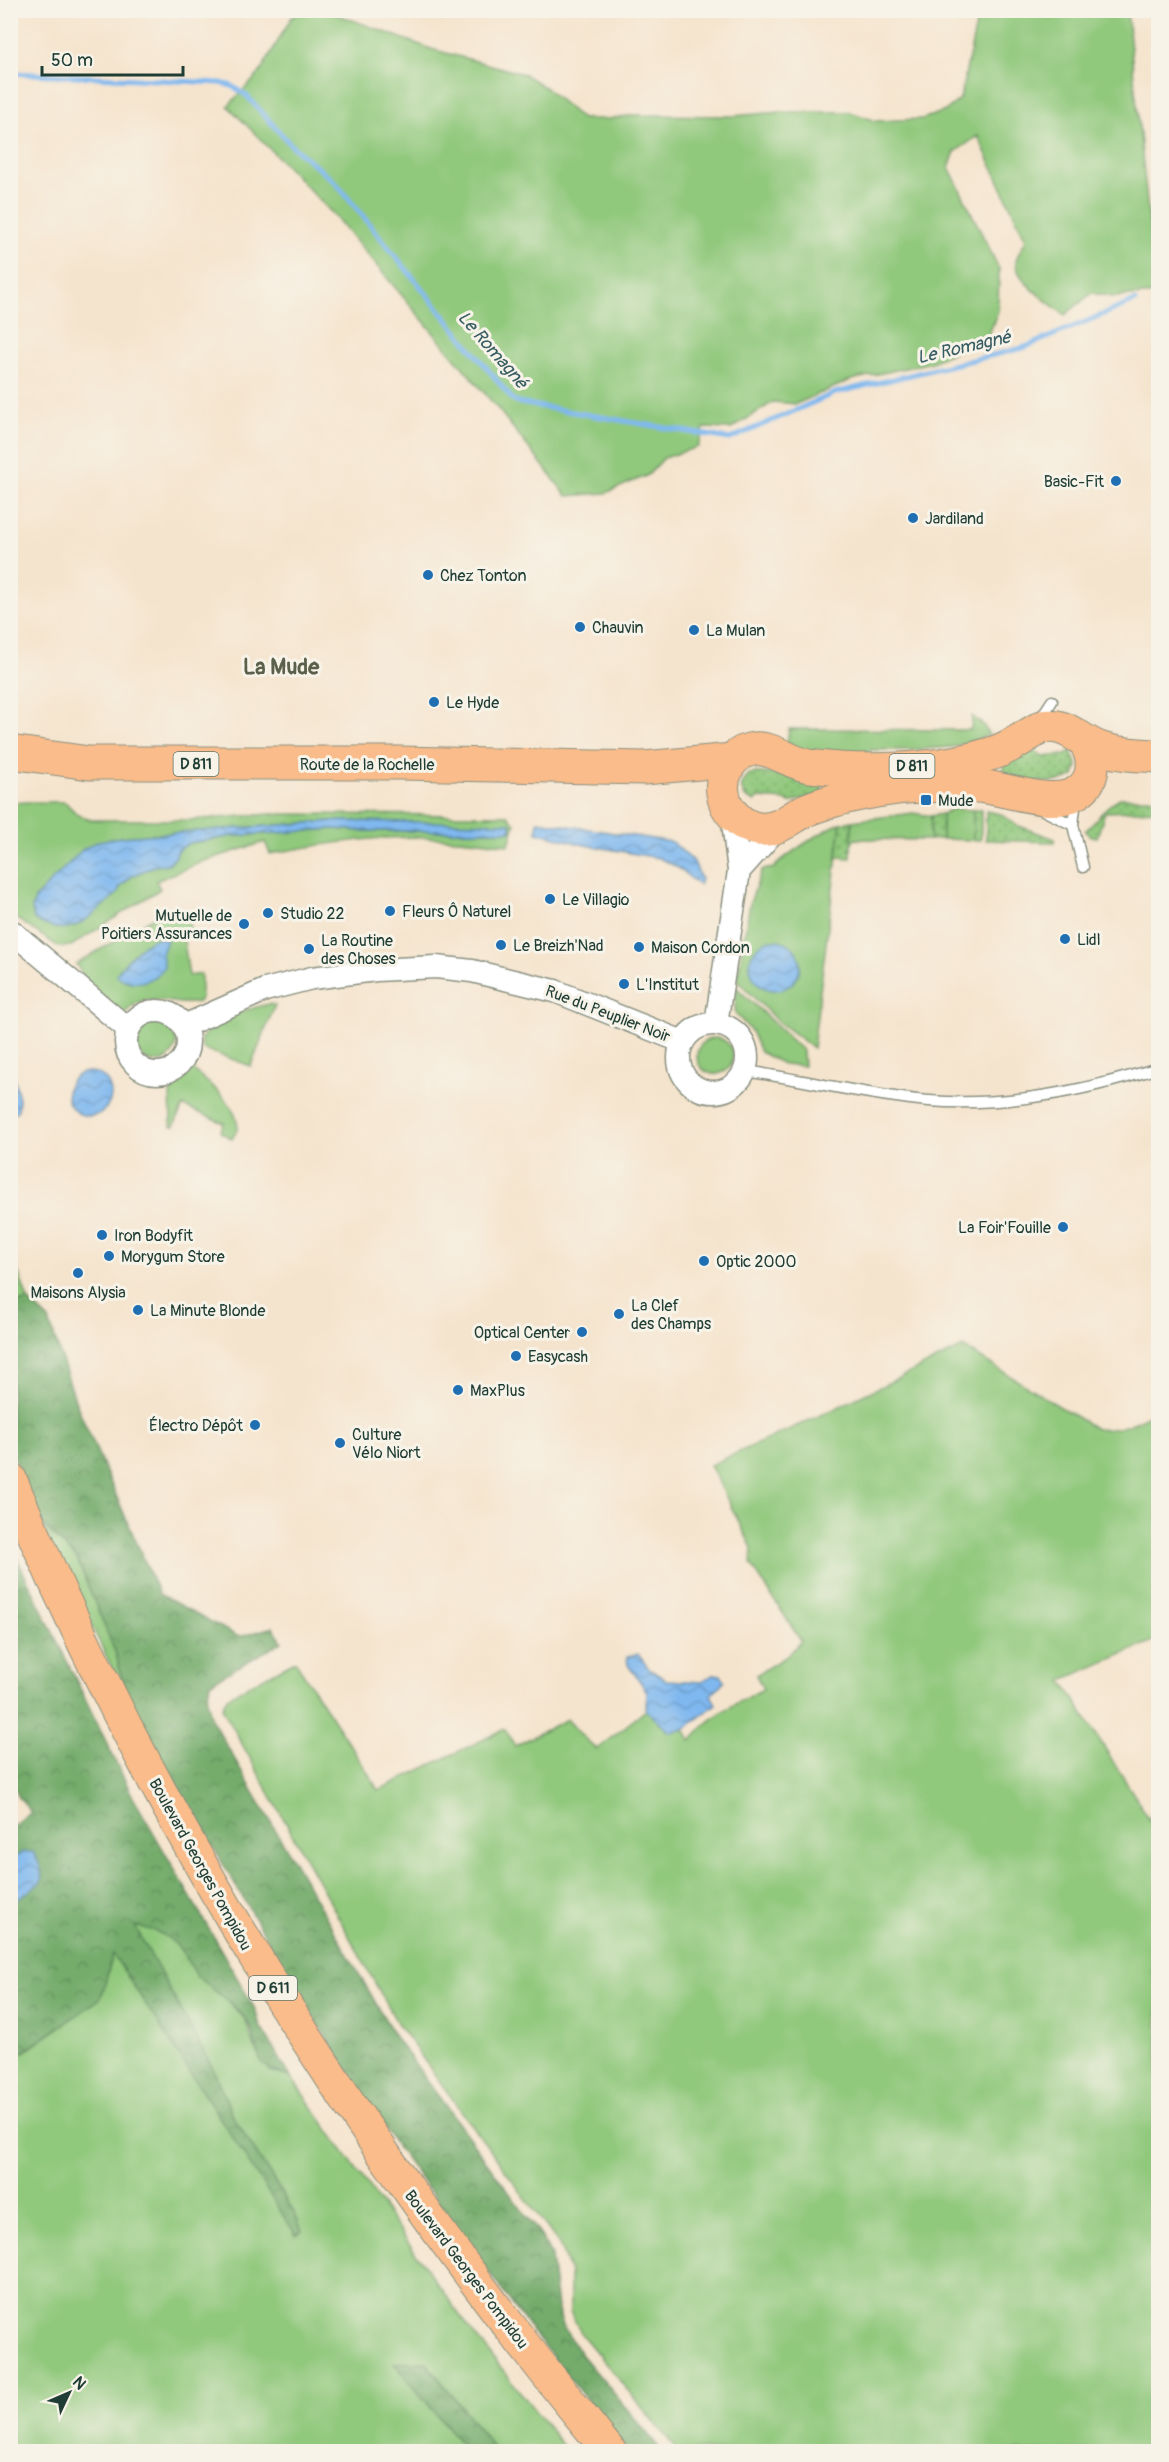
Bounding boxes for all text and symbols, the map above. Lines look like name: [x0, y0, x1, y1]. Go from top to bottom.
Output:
scale bar: [42, 39, 183, 77]
text: 50 m: [51, 49, 93, 72]
water label: Le Romagné: [453, 307, 534, 395]
water label: Le Romagné: [915, 325, 1015, 369]
place label: Basic-Fit: [1044, 472, 1105, 492]
marker: Basic-Fit: [1109, 474, 1123, 488]
place label: Jardiland: [925, 509, 984, 529]
marker: Jardiland: [906, 511, 920, 525]
place label: Chez Tonton: [440, 566, 527, 586]
marker: Chez Tonton: [421, 568, 435, 582]
place label: Chauvin: [592, 618, 644, 638]
marker: Chauvin: [573, 620, 587, 634]
place label: La Mulan: [706, 621, 765, 641]
marker: La Mulan: [687, 623, 701, 637]
district label: La Mude: [243, 653, 320, 681]
place label: Le Hyde: [446, 693, 499, 713]
marker: Le Hyde: [427, 695, 441, 709]
road number: D 811: [174, 752, 218, 776]
road number: D 811: [890, 754, 934, 778]
street label: Route de la Rochelle: [300, 755, 434, 775]
place label: Mude: [938, 791, 974, 811]
marker: Mude: [919, 793, 933, 807]
place label: Le Villagio: [562, 890, 630, 910]
marker: Le Villagio: [543, 892, 557, 906]
place label: Fleurs Ô Naturel: [402, 902, 511, 922]
place label: Studio 22: [280, 904, 345, 924]
marker: Fleurs Ô Naturel: [383, 904, 397, 918]
place label: Mutuelle de Poitiers Assurances: [101, 906, 232, 944]
marker: Studio 22: [261, 906, 275, 920]
marker: Mutuelle de Poitiers Assurances: [237, 917, 251, 931]
place label: Lidl: [1077, 930, 1101, 950]
place label: La Routine des Choses: [321, 931, 396, 969]
marker: Lidl: [1058, 932, 1072, 946]
place label: Le Breizh'Nad: [513, 936, 604, 956]
marker: Le Breizh'Nad: [494, 938, 508, 952]
place label: Maison Cordon: [651, 938, 750, 958]
marker: Maison Cordon: [632, 940, 646, 954]
marker: La Routine des Choses: [302, 942, 316, 956]
place label: L'Institut: [636, 975, 699, 995]
marker: L'Institut: [617, 977, 631, 991]
street label: Rue du Peuplier Noir: [542, 981, 673, 1047]
place label: La Foir'Fouille: [958, 1218, 1051, 1238]
marker: La Foir'Fouille: [1056, 1220, 1070, 1234]
place label: Iron Bodyfit: [114, 1226, 194, 1246]
marker: Iron Bodyfit: [95, 1228, 109, 1242]
place label: Morygum Store: [121, 1247, 225, 1267]
marker: Morygum Store: [102, 1249, 116, 1263]
place label: Optic 2000: [716, 1252, 796, 1272]
marker: Optic 2000: [697, 1254, 711, 1268]
marker: Maisons Alysia: [71, 1266, 85, 1280]
place label: Maisons Alysia: [30, 1283, 126, 1303]
place label: La Clef des Champs: [631, 1296, 711, 1334]
place label: La Minute Blonde: [150, 1301, 265, 1321]
marker: La Minute Blonde: [131, 1303, 145, 1317]
marker: La Clef des Champs: [612, 1307, 626, 1321]
place label: Optical Center: [474, 1323, 570, 1343]
marker: Optical Center: [575, 1325, 589, 1339]
place label: Easycash: [528, 1347, 588, 1367]
marker: Easycash: [509, 1349, 523, 1363]
place label: MaxPlus: [470, 1381, 525, 1401]
marker: MaxPlus: [451, 1383, 465, 1397]
place label: Électro Dépôt: [149, 1416, 244, 1436]
marker: Électro Dépôt: [248, 1418, 262, 1432]
place label: Culture Vélo Niort: [352, 1425, 421, 1463]
marker: Culture Vélo Niort: [333, 1436, 347, 1450]
street label: Boulevard Georges Pompidou: [144, 1775, 256, 1954]
road number: D 611: [249, 1976, 297, 2000]
street label: Boulevard Georges Pompidou: [400, 2186, 533, 2353]
north arrow: [39, 2363, 99, 2423]
text: N: [68, 2372, 90, 2394]

